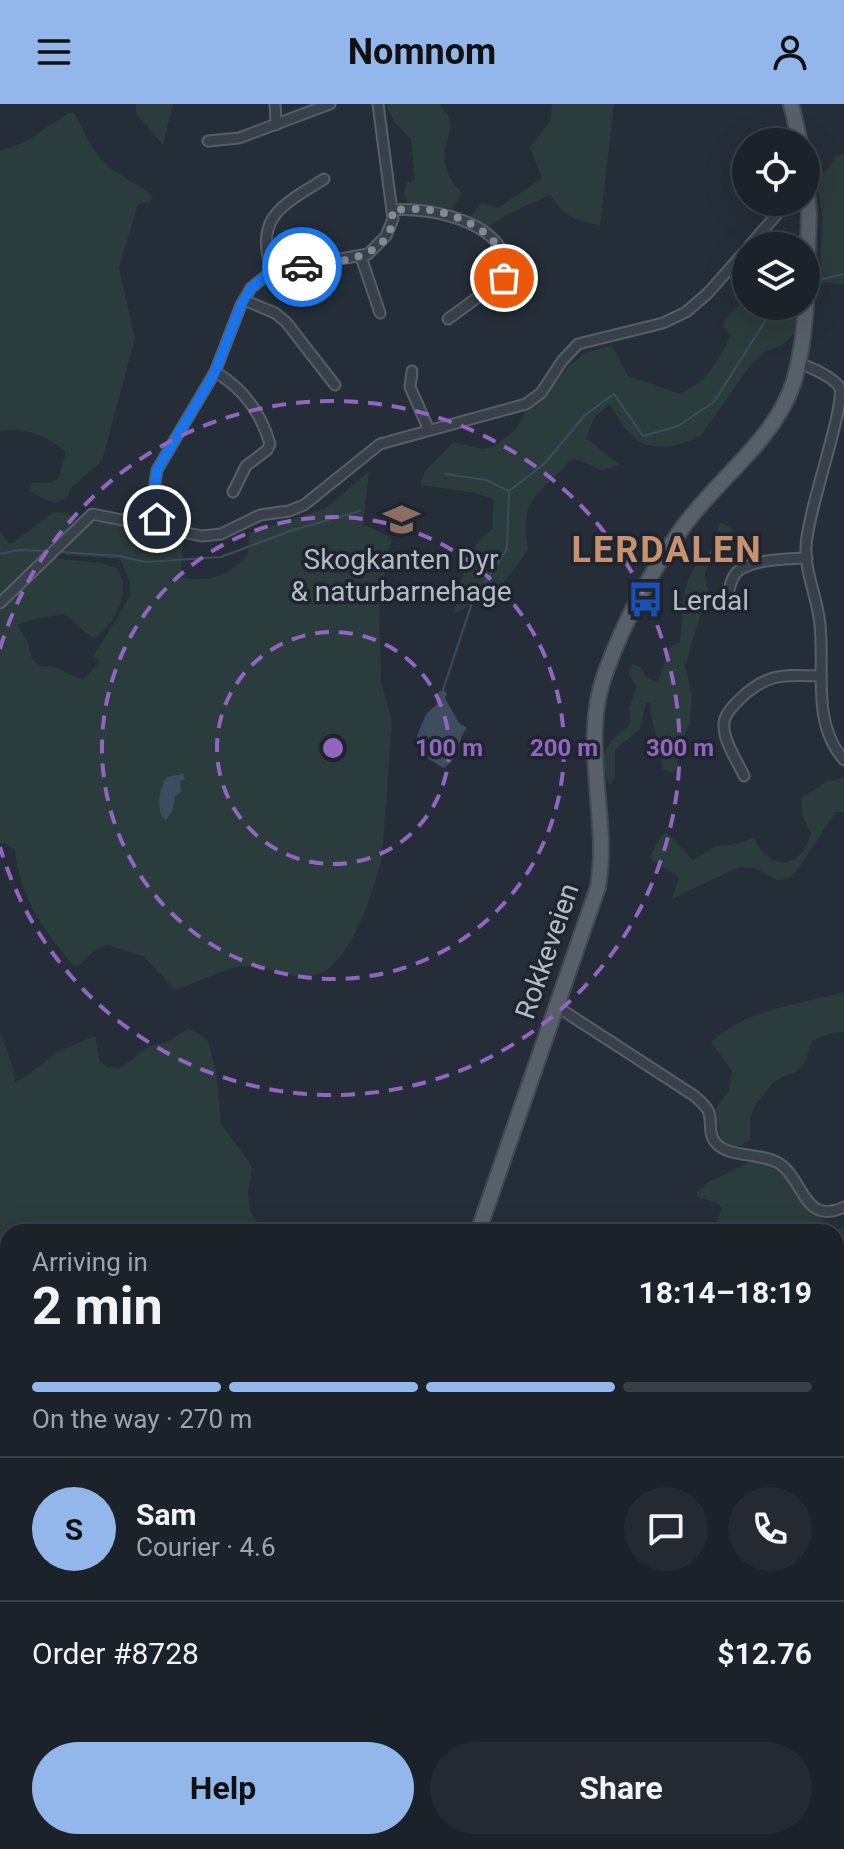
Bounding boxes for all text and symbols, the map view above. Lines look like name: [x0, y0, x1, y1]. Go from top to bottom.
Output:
icon: menu: [32, 30, 76, 74]
icon: person: [768, 30, 812, 74]
text: Nomnom: [348, 31, 496, 73]
map controls: [732, 128, 820, 320]
button: locate: [732, 128, 820, 216]
courier: [262, 227, 342, 307]
button: layers: [732, 232, 820, 320]
pin: [470, 244, 538, 312]
icon: car: [280, 245, 324, 289]
icon: bag: [482, 256, 526, 300]
pin: [123, 485, 191, 553]
icon: home: [135, 497, 179, 541]
school or university icon: Skogkanten Dyr & naturbarnehage: [382, 500, 420, 538]
district label: LERDALEN: [571, 529, 763, 571]
place label: Skogkanten Dyr & naturbarnehage: [290, 543, 512, 608]
bus stop icon: Lerdal: [627, 581, 665, 619]
place label: Lerdal: [672, 584, 749, 617]
centre of rings: [319, 734, 347, 762]
text: 100 m: [415, 734, 483, 762]
text: 200 m: [530, 734, 598, 762]
text: 300 m: [646, 734, 714, 762]
street label: Rokkeveien: [508, 879, 586, 1023]
text: Arriving in: [32, 1247, 148, 1277]
text: 18:14–18:19: [638, 1275, 812, 1310]
text: 2 min: [32, 1276, 163, 1337]
text: On the way · 270 m: [32, 1404, 252, 1434]
button: chat: [624, 1487, 708, 1571]
button: phone: [728, 1487, 812, 1571]
text: Sam: [136, 1497, 197, 1532]
text: S: [65, 1512, 83, 1547]
text: Courier · 4.6: [136, 1532, 276, 1562]
text: Order #8728: [32, 1636, 199, 1671]
text: $12.76: [717, 1636, 812, 1671]
button: Help: [32, 1742, 414, 1834]
button: Share: [430, 1742, 812, 1834]

